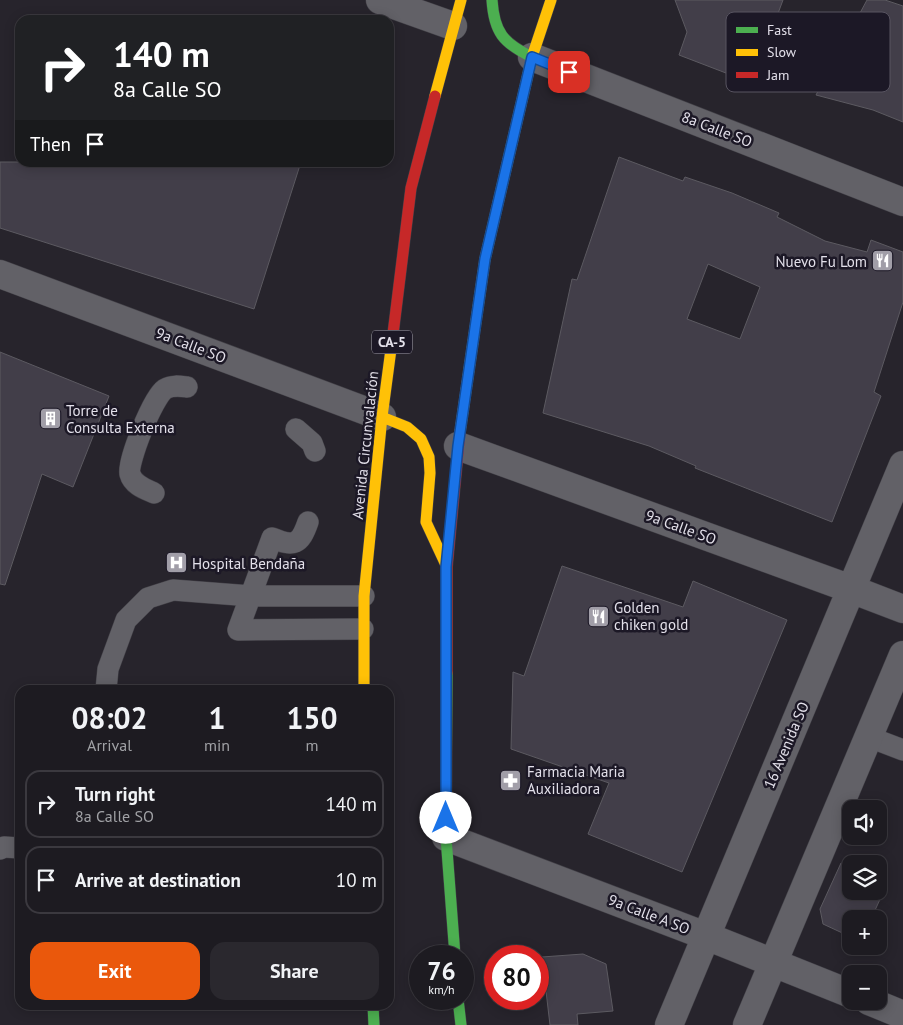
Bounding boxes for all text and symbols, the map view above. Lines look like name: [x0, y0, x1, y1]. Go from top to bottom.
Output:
legend: [726, 12, 890, 92]
text: Fast: [767, 21, 792, 39]
text: 140 m: [113, 31, 210, 77]
icon: right: [30, 35, 95, 100]
text: Slow: [767, 43, 797, 61]
pin: [548, 51, 590, 93]
icon: arrive: [555, 58, 583, 86]
text: Jam: [766, 66, 789, 84]
text: 8a Calle SO: [113, 75, 222, 103]
street label: 8a Calle SO: [679, 107, 755, 151]
icon: arrive: [81, 130, 109, 158]
text: Then: [30, 132, 71, 156]
restaurant icon: Nuevo Fu Lom: [871, 249, 895, 273]
place label: Nuevo Fu Lom: [775, 252, 867, 271]
street label: 9a Calle SO: [153, 323, 229, 367]
road number: CA-5: [372, 331, 412, 354]
street label: Avenida Circunvalación: [348, 370, 382, 520]
place label: Torre de Consulta Externa: [66, 401, 175, 437]
building icon: Torre de Consulta Externa: [38, 407, 62, 431]
street label: 9a Calle SO: [643, 505, 719, 549]
hospital icon: Hospital Bendaña: [164, 551, 188, 575]
place label: Hospital Bendaña: [192, 554, 305, 573]
place label: Golden chiken gold: [614, 598, 688, 634]
restaurant icon: Golden chiken gold: [586, 604, 610, 628]
text: 08:02: [71, 698, 148, 737]
text: 1: [209, 698, 226, 737]
text: 150: [286, 698, 338, 737]
street label: 16 Avenida SO: [759, 699, 813, 791]
text: Arrival: [87, 735, 132, 755]
text: min: [204, 735, 230, 755]
text: m: [306, 735, 319, 755]
place label: Farmacia Maria Auxiliadora: [527, 762, 625, 798]
pharmacy icon: Farmacia Maria Auxiliadora: [499, 768, 523, 792]
text: Turn right: [75, 782, 155, 806]
icon: right: [32, 790, 60, 818]
position arrow: [419, 791, 471, 843]
text: 140 m: [325, 792, 377, 816]
map controls: [842, 800, 887, 1010]
button: sound: [842, 800, 887, 845]
text: 8a Calle SO: [75, 806, 154, 826]
button: layers: [842, 855, 887, 900]
icon: arrive: [32, 866, 60, 894]
text: Arrive at destination: [75, 868, 241, 892]
text: 10 m: [336, 868, 377, 892]
street label: 9a Calle A SO: [606, 890, 692, 938]
button: +: [842, 910, 887, 955]
button: Exit: [30, 942, 200, 1000]
button: Share: [210, 942, 379, 1000]
speed limit sign: 80: [484, 945, 549, 1010]
text: 76: [427, 955, 456, 987]
button: −: [842, 965, 887, 1010]
text: km/h: [428, 982, 455, 997]

